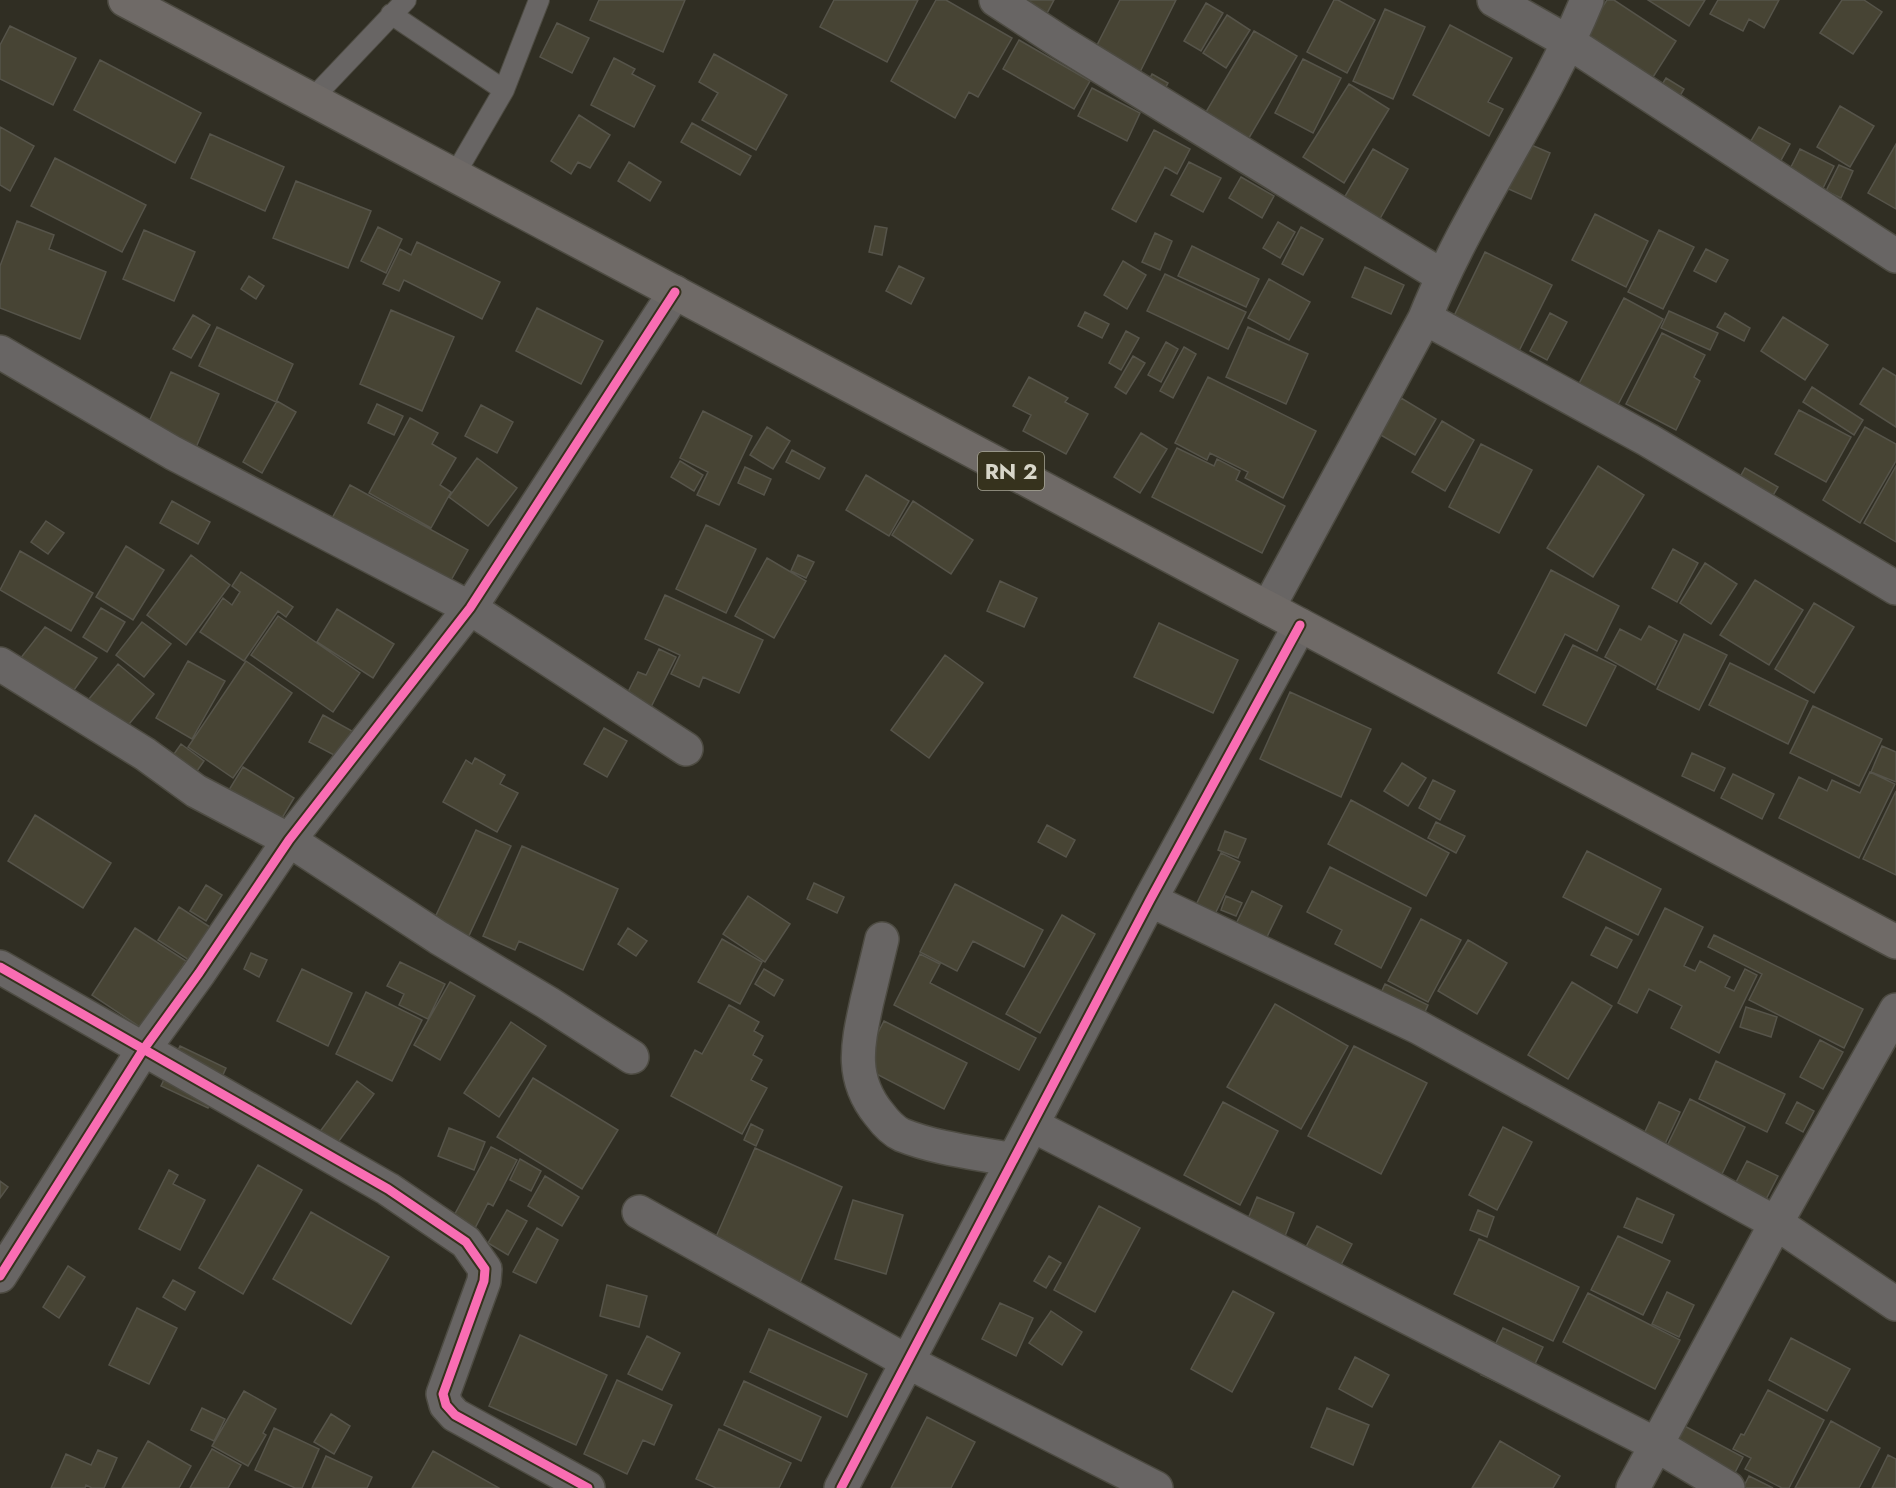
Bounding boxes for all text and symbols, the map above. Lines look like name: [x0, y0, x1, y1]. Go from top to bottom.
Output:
road number: RN 2: [978, 452, 1044, 490]

